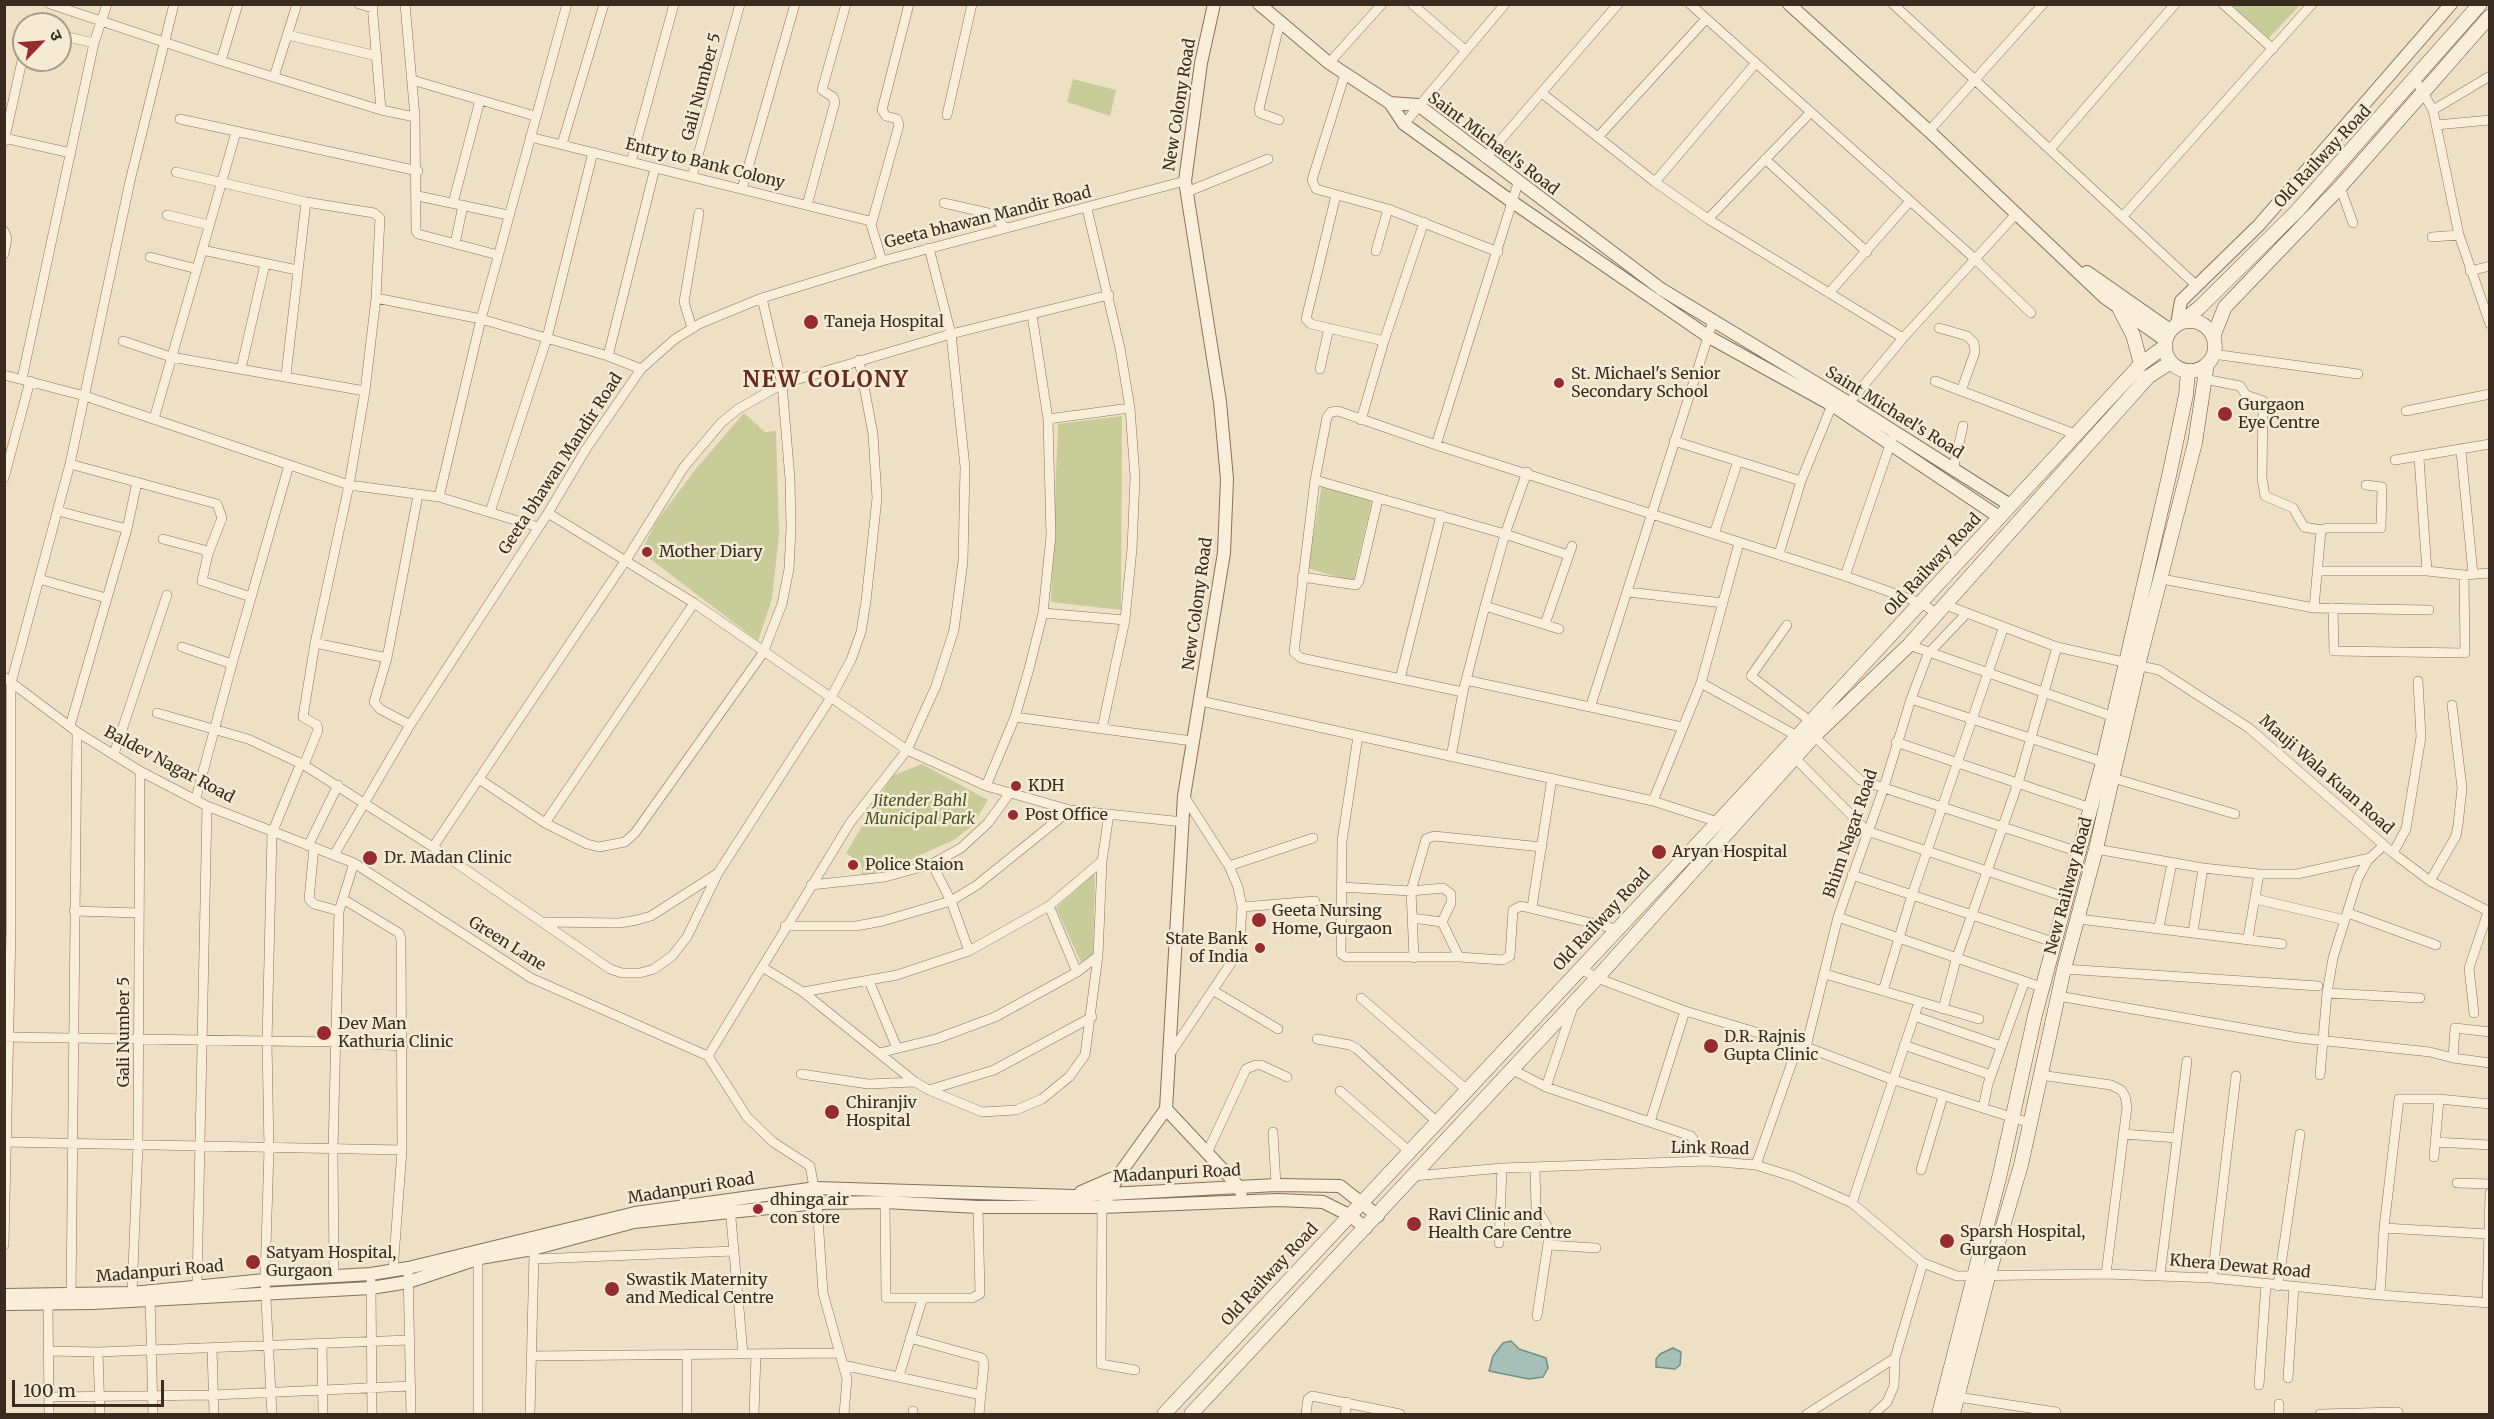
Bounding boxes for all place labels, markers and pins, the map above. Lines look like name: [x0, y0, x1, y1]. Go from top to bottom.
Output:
place label: Taneja Hospital: [824, 312, 944, 332]
marker: Taneja Hospital: [802, 313, 820, 331]
place label: St. Michael's Senior Secondary School: [1571, 364, 1721, 402]
marker: St. Michael's Senior Secondary School: [1552, 376, 1566, 390]
place label: Gurgaon Eye Centre: [2238, 395, 2320, 433]
marker: Gurgaon Eye Centre: [2216, 405, 2234, 423]
place label: Mother Diary: [659, 542, 763, 562]
marker: Mother Diary: [640, 545, 654, 559]
place label: KDH: [1028, 776, 1064, 796]
marker: KDH: [1009, 779, 1023, 793]
place label: Post Office: [1025, 805, 1108, 825]
marker: Post Office: [1006, 808, 1020, 822]
place label: Aryan Hospital: [1672, 842, 1787, 862]
marker: Aryan Hospital: [1650, 843, 1668, 861]
place label: Dr. Madan Clinic: [384, 848, 512, 868]
marker: Dr. Madan Clinic: [361, 849, 379, 867]
place label: Police Staion: [865, 855, 964, 875]
marker: Police Staion: [846, 858, 860, 872]
place label: Geeta Nursing Home, Gurgaon: [1272, 901, 1392, 939]
marker: Geeta Nursing Home, Gurgaon: [1250, 911, 1268, 929]
place label: State Bank of India: [1165, 929, 1248, 967]
marker: State Bank of India: [1253, 941, 1267, 955]
place label: Dev Man Kathuria Clinic: [338, 1014, 453, 1052]
marker: Dev Man Kathuria Clinic: [315, 1024, 333, 1042]
place label: D.R. Rajnis Gupta Clinic: [1724, 1027, 1818, 1065]
marker: D.R. Rajnis Gupta Clinic: [1702, 1037, 1720, 1055]
place label: Chiranjiv Hospital: [846, 1093, 917, 1131]
marker: Chiranjiv Hospital: [823, 1103, 841, 1121]
place label: dhinga air con store: [770, 1190, 849, 1228]
marker: dhinga air con store: [751, 1202, 765, 1216]
place label: Ravi Clinic and Health Care Centre: [1428, 1205, 1571, 1243]
marker: Ravi Clinic and Health Care Centre: [1405, 1215, 1423, 1233]
place label: Sparsh Hospital, Gurgaon: [1960, 1222, 2085, 1260]
marker: Sparsh Hospital, Gurgaon: [1938, 1232, 1956, 1250]
place label: Satyam Hospital, Gurgaon: [266, 1243, 396, 1281]
marker: Satyam Hospital, Gurgaon: [244, 1253, 262, 1271]
place label: Swastik Maternity and Medical Centre: [626, 1270, 774, 1308]
marker: Swastik Maternity and Medical Centre: [603, 1280, 621, 1298]

